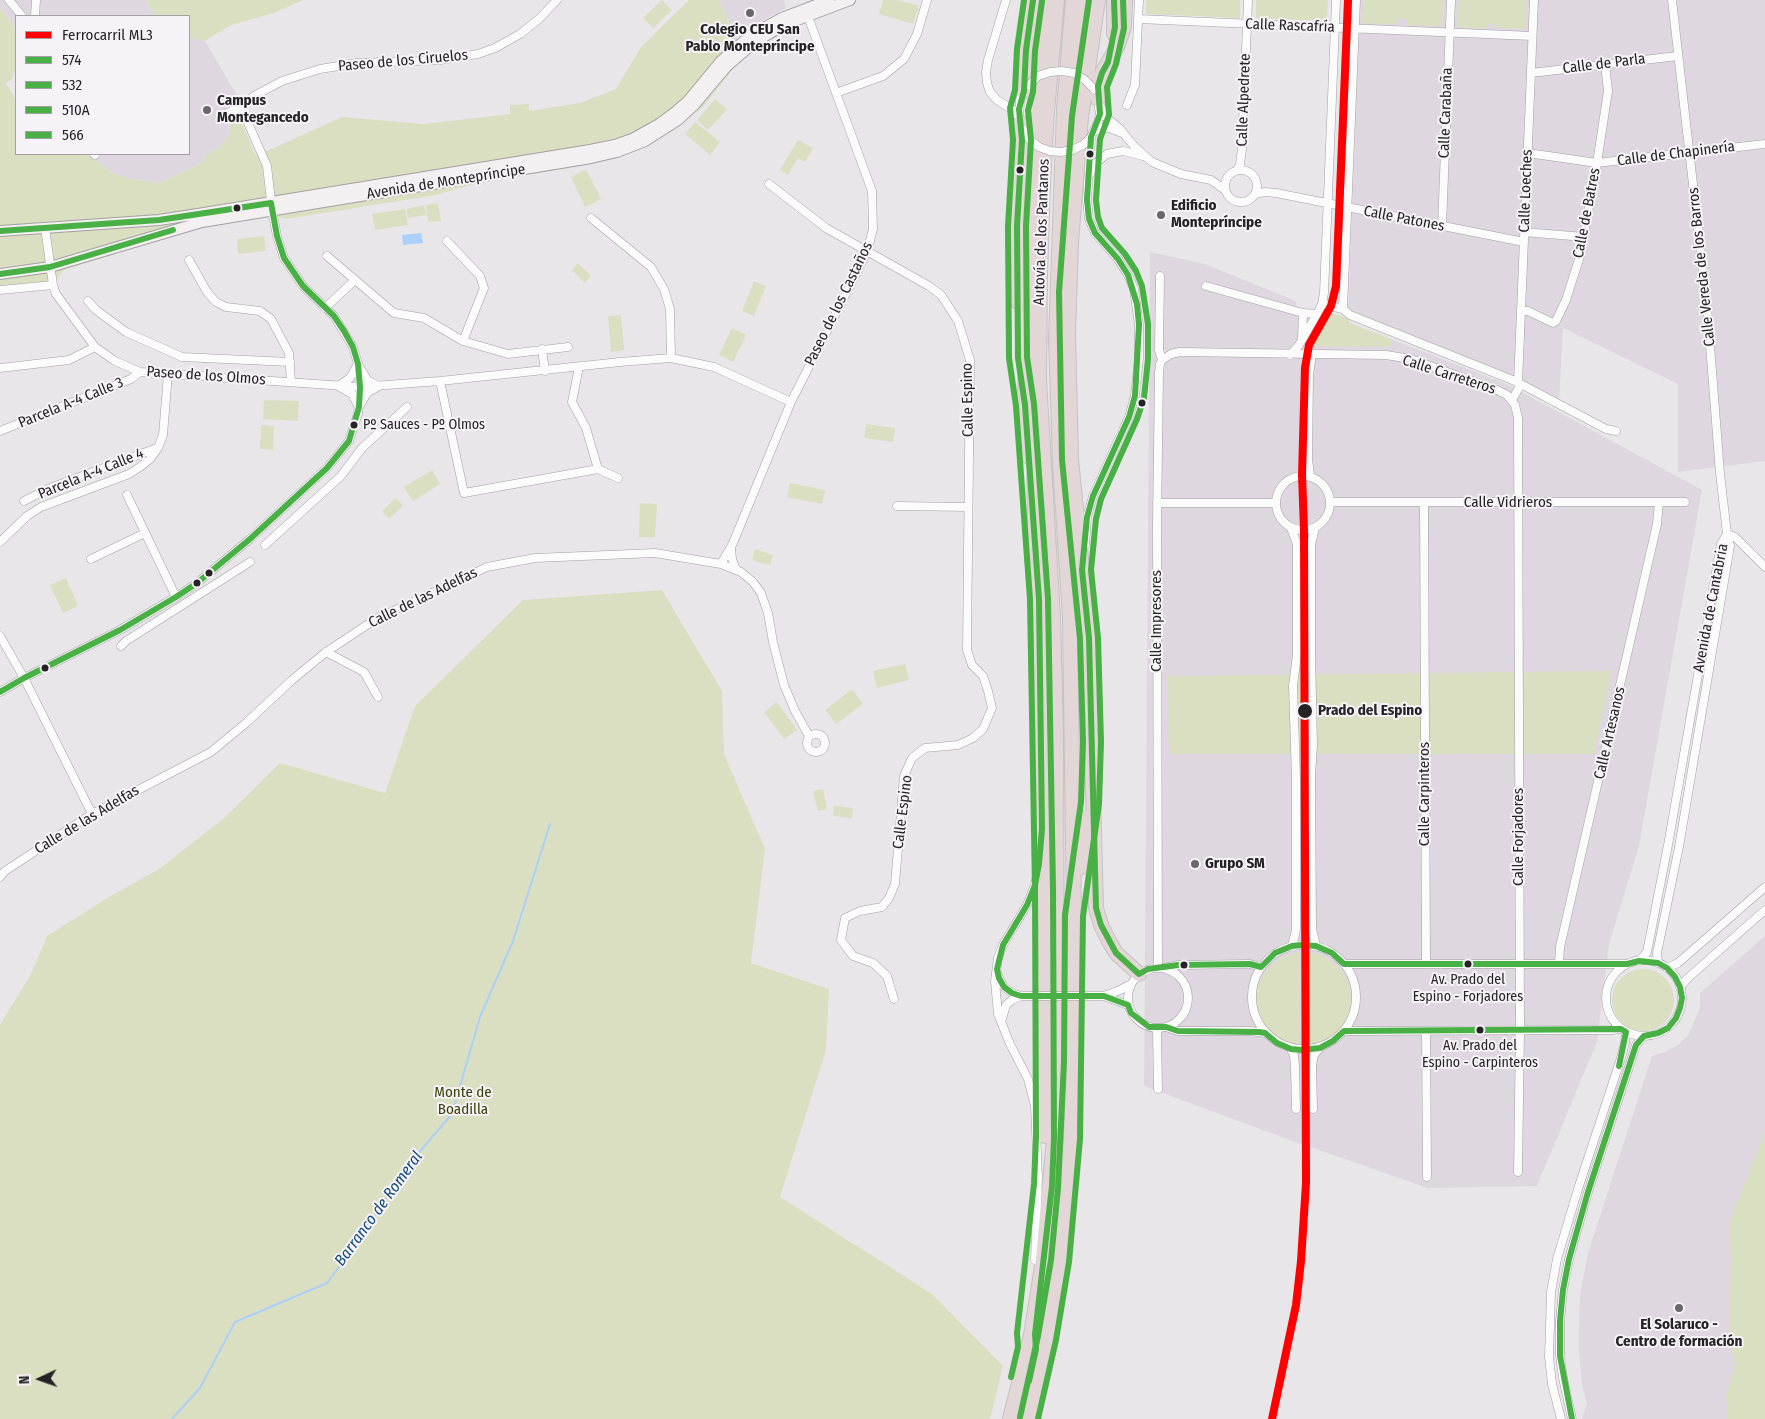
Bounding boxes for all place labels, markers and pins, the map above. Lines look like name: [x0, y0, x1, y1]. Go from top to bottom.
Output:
marker: Colegio CEU San Pablo Montepríncipe: [744, 7, 756, 19]
place label: Colegio CEU San Pablo Montepríncipe: [685, 21, 815, 56]
place label: Campus Montegancedo: [217, 92, 309, 127]
marker: Campus Montegancedo: [201, 104, 213, 116]
unlabelled marker: [1085, 149, 1095, 159]
unlabelled marker: [1015, 165, 1025, 175]
place label: Edificio Montepríncipe: [1171, 197, 1262, 232]
unlabelled marker: [232, 203, 242, 213]
marker: Edificio Montepríncipe: [1155, 209, 1167, 221]
unlabelled marker: [1137, 398, 1147, 408]
place label: Pº Sauces - Pº Olmos: [363, 417, 485, 433]
marker: Pº Sauces - Pº Olmos: [349, 420, 359, 430]
unlabelled marker: [204, 568, 214, 578]
unlabelled marker: [192, 578, 202, 588]
unlabelled marker: [40, 663, 50, 673]
marker: Prado del Espino: [1296, 702, 1314, 720]
place label: Prado del Espino: [1318, 702, 1422, 720]
place label: Grupo SM: [1205, 855, 1265, 873]
marker: Grupo SM: [1189, 858, 1201, 870]
marker: Av. Prado del Espino - Forjadores: [1463, 959, 1473, 969]
unlabelled marker: [1179, 960, 1189, 970]
place label: Av. Prado del Espino - Forjadores: [1413, 972, 1523, 1004]
marker: Av. Prado del Espino - Carpinteros: [1475, 1025, 1485, 1035]
place label: Av. Prado del Espino - Carpinteros: [1422, 1038, 1538, 1070]
marker: El Solaruco - Centro de formación: [1673, 1302, 1685, 1314]
place label: El Solaruco - Centro de formación: [1616, 1316, 1742, 1351]

